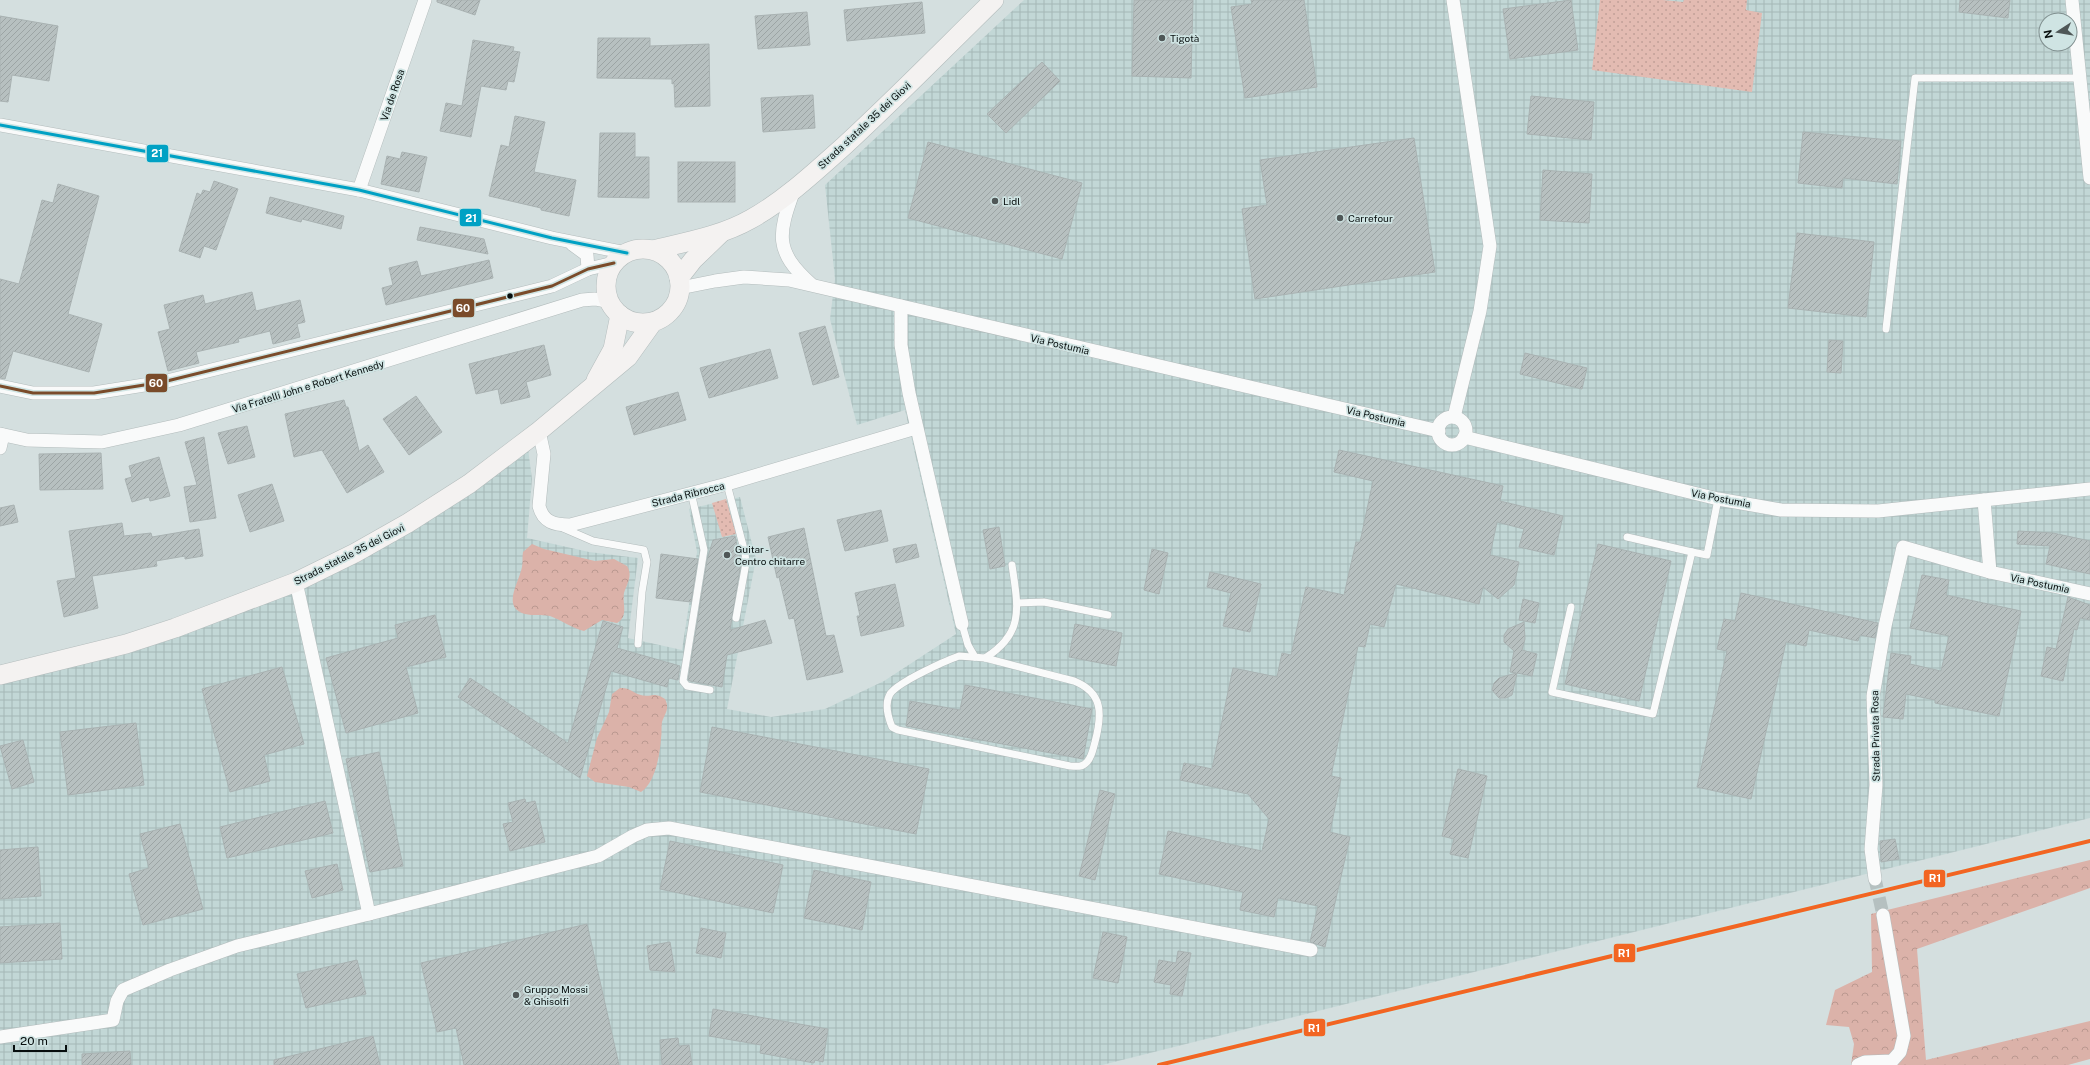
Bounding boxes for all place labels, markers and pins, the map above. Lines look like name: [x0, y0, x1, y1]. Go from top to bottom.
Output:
place label: Tigotà: [1170, 32, 1199, 44]
marker: Tigotà: [1157, 33, 1167, 43]
place label: Lidl: [1003, 195, 1020, 207]
marker: Lidl: [990, 196, 1000, 206]
place label: Carrefour: [1348, 212, 1393, 224]
marker: Carrefour: [1335, 213, 1345, 223]
unlabelled marker: [505, 291, 515, 301]
place label: Guitar - Centro chitarre: [735, 543, 805, 567]
marker: Guitar - Centro chitarre: [722, 550, 732, 560]
place label: Gruppo Mossi & Ghisolfi: [524, 983, 588, 1007]
marker: Gruppo Mossi & Ghisolfi: [511, 990, 521, 1000]

